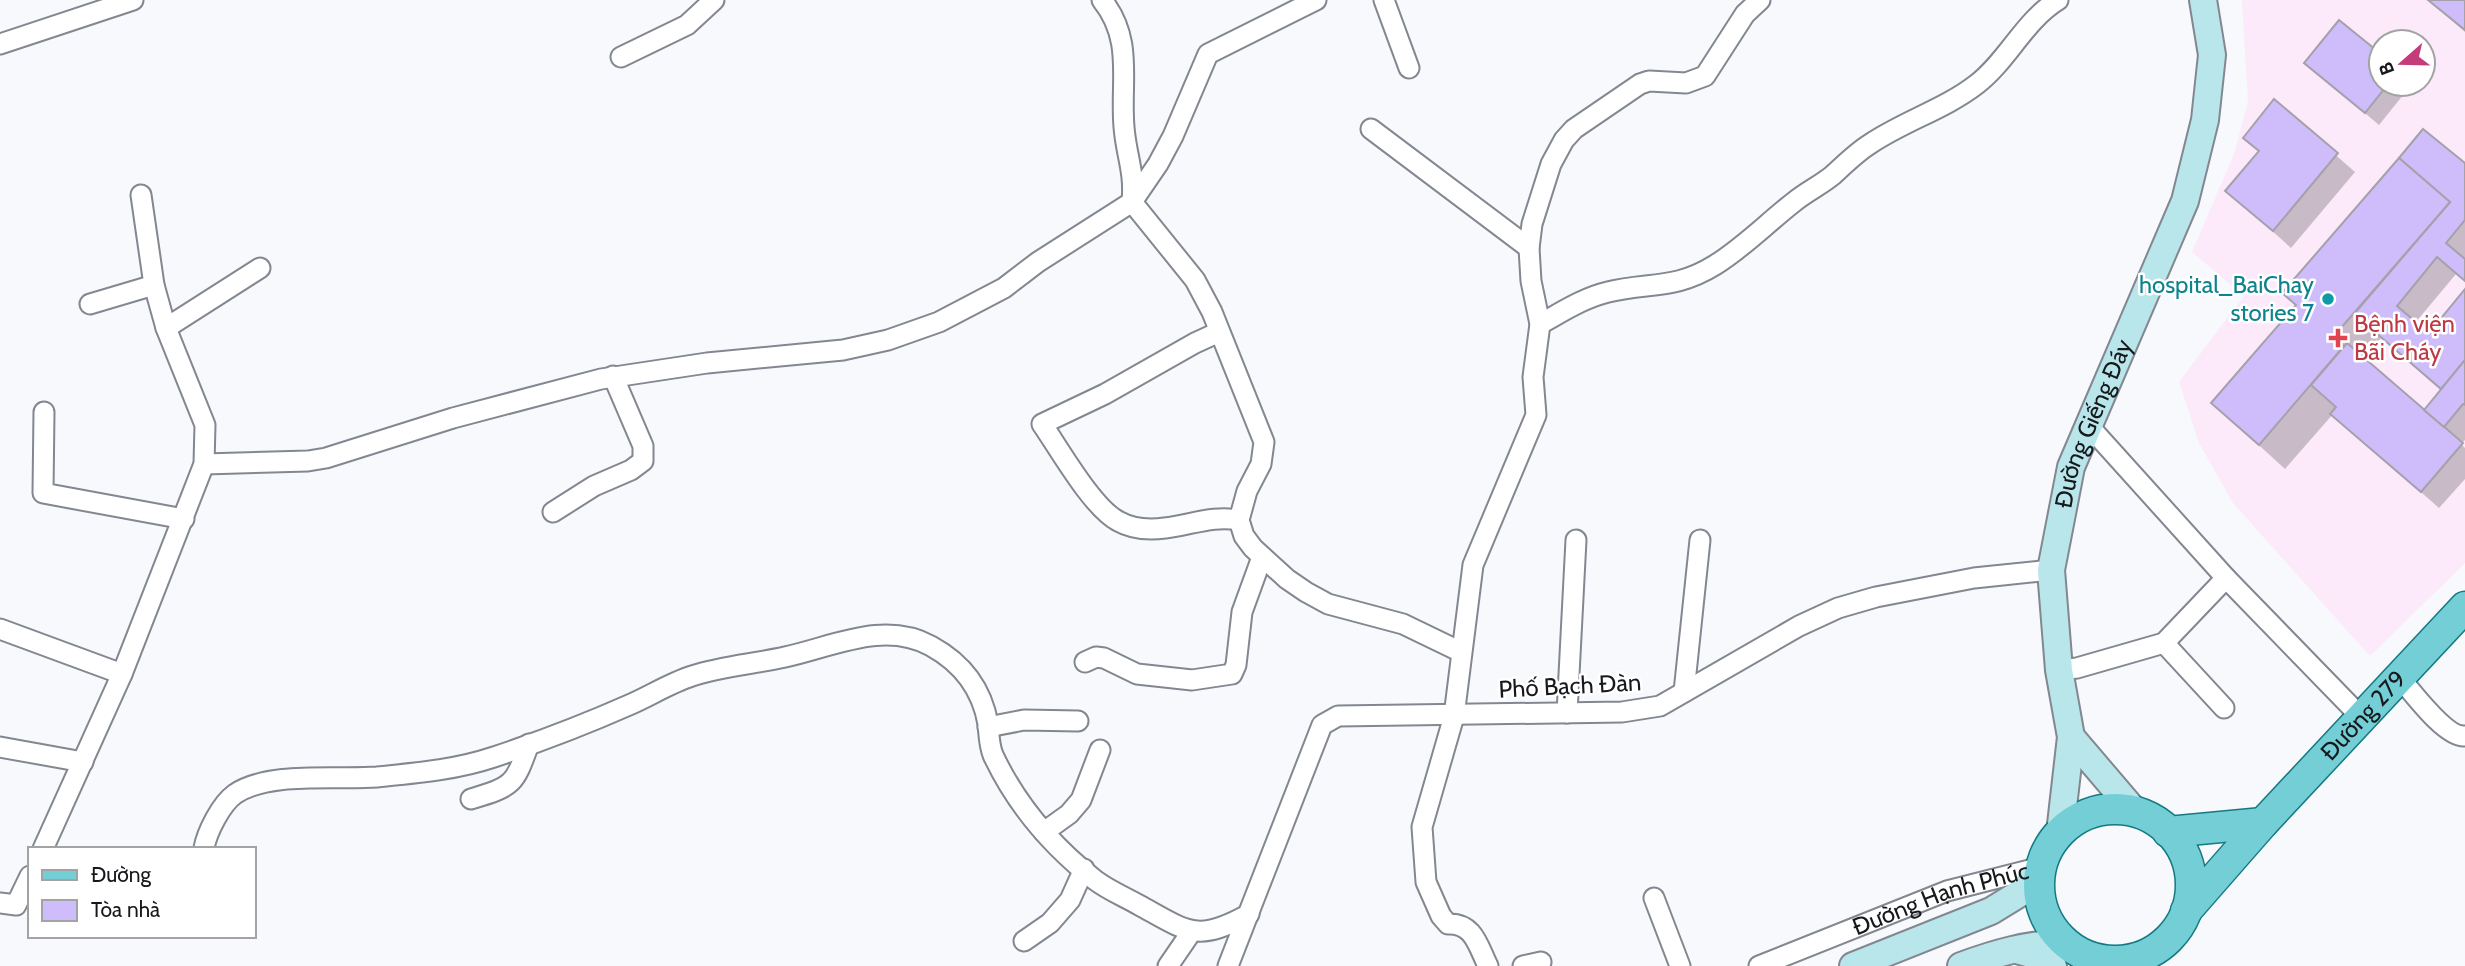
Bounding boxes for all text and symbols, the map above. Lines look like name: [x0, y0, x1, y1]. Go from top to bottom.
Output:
north arrow: [2367, 28, 2437, 98]
text: B: [2374, 59, 2399, 78]
place label: hospital_BaiChay stories 7: [2139, 270, 2314, 327]
marker: hospital_BaiChay stories 7: [2320, 291, 2336, 307]
place label: Bệnh viện Bãi Cháy: [2354, 309, 2455, 366]
marker: Bệnh viện Bãi Cháy: [2328, 328, 2348, 348]
street label: Đường Giếng Đáy: [2048, 335, 2138, 510]
street label: Đường 279: [2314, 664, 2412, 766]
street label: Phố Bạch Đàn: [1498, 667, 1642, 704]
legend: [28, 847, 256, 938]
street label: Đường Hạnh Phúc: [1848, 856, 2032, 941]
text: Đường: [91, 862, 152, 887]
text: Tòa nhà: [91, 897, 160, 922]

